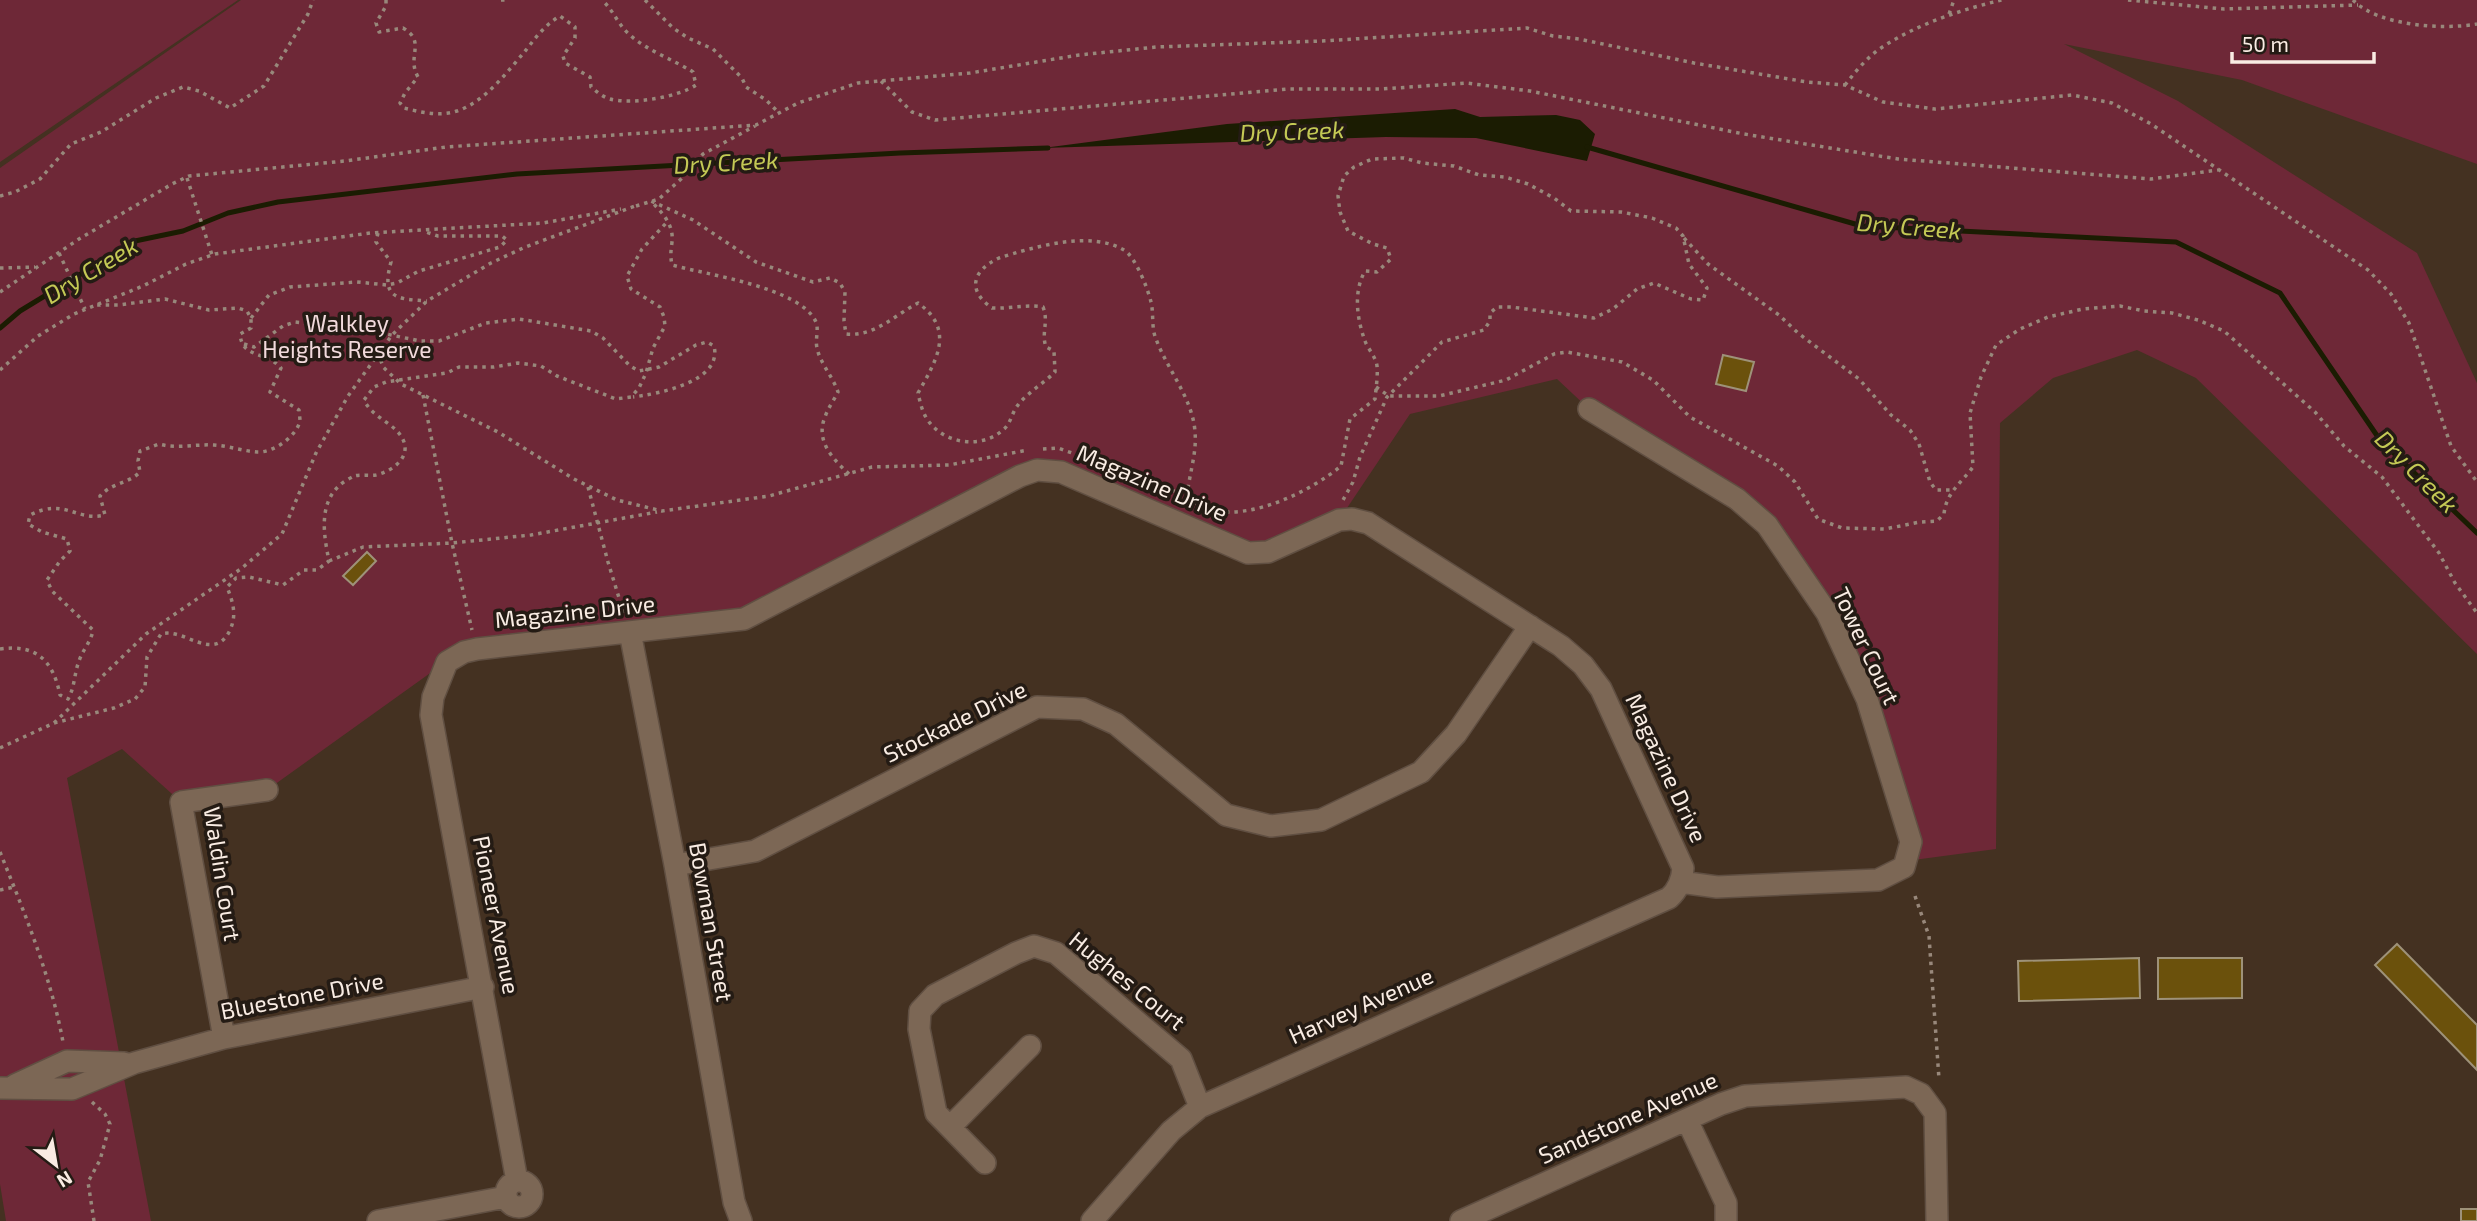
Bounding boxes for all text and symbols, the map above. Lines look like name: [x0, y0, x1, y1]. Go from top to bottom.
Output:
scale bar: [2232, 21, 2374, 65]
text: 50 m: [2242, 31, 2289, 56]
water label: Dry Creek: [1239, 114, 1345, 147]
water label: Dry Creek: [673, 144, 779, 179]
water label: Dry Creek: [1856, 206, 1963, 245]
water label: Dry Creek: [38, 230, 143, 309]
park label: Walkley Heights Reserve: [262, 309, 432, 363]
water label: Dry Creek: [2370, 424, 2464, 518]
street label: Magazine Drive: [1073, 438, 1232, 526]
street label: Tower Court: [1828, 582, 1906, 709]
street label: Magazine Drive: [493, 589, 656, 633]
street label: Stockade Drive: [879, 674, 1031, 768]
street label: Magazine Drive: [1620, 689, 1714, 846]
street label: Waldin Court: [199, 805, 247, 943]
street label: Pioneer Avenue: [468, 833, 526, 996]
street label: Bowman Street: [684, 840, 740, 1004]
street label: Hughes Court: [1064, 925, 1191, 1036]
street label: Harvey Avenue: [1284, 961, 1437, 1049]
street label: Bluestone Drive: [218, 965, 386, 1025]
street label: Sandstone Avenue: [1534, 1065, 1721, 1169]
north arrow: [21, 1130, 91, 1200]
text: N: [53, 1167, 77, 1193]

